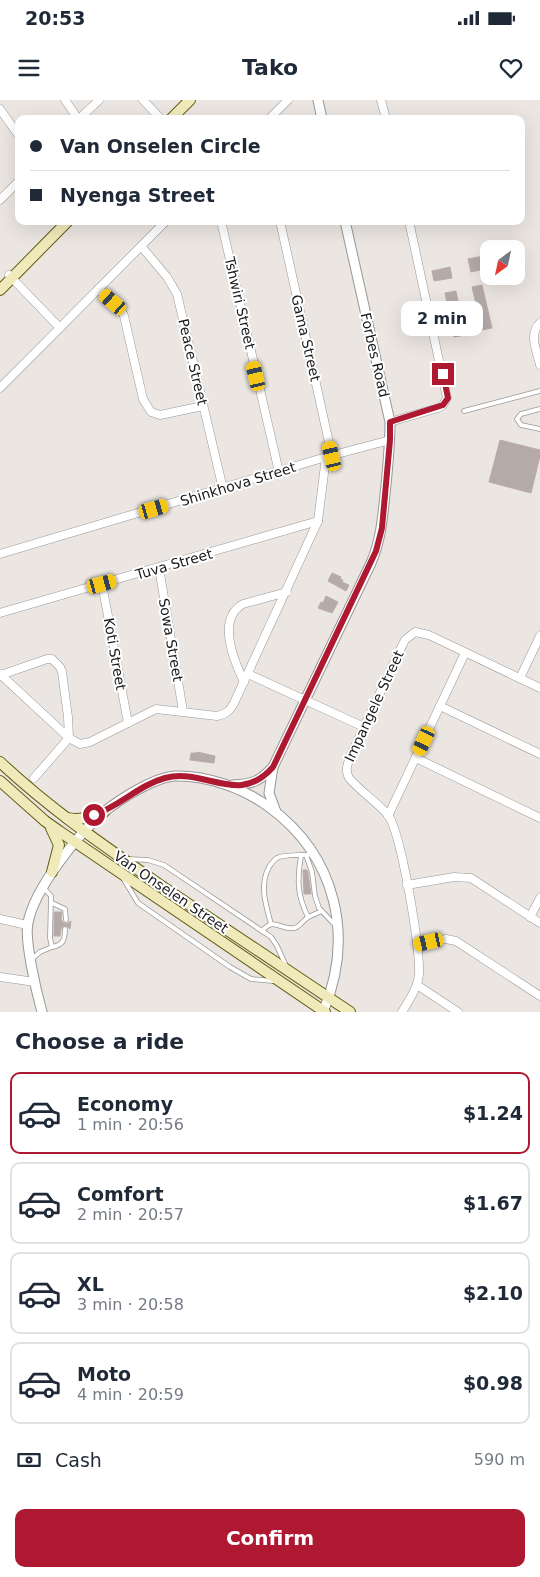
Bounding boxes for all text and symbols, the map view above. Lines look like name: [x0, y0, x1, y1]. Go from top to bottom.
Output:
text: 20:53: [25, 7, 85, 29]
icon: menu: [15, 54, 43, 82]
icon: heart: [497, 54, 525, 82]
text: Tako: [242, 55, 298, 80]
text: Van Onselen Circle: [60, 135, 261, 157]
text: Nyenga Street: [60, 184, 215, 206]
north arrow: [480, 240, 525, 285]
map controls: [480, 240, 525, 285]
street label: Tshwiri Street: [221, 254, 259, 351]
car: [96, 286, 129, 318]
street label: Gama Street: [288, 293, 324, 383]
callout: 2 min: [402, 302, 484, 336]
text: 2 min: [417, 309, 467, 328]
street label: Forbes Road: [358, 311, 392, 399]
street label: Peace Street: [175, 317, 211, 407]
car: [245, 360, 266, 392]
route end: [432, 363, 454, 385]
car: [321, 440, 342, 472]
street label: Shinkhova Street: [178, 459, 298, 509]
car: [137, 498, 170, 520]
street label: Tuva Street: [133, 545, 215, 583]
car: [85, 573, 118, 595]
street label: Sowa Street: [156, 597, 186, 683]
street label: Koti Street: [101, 616, 129, 692]
street label: Impangele Street: [341, 647, 407, 764]
car: [410, 724, 437, 758]
route start: [83, 804, 105, 826]
street label: Van Onselen Street: [111, 848, 232, 937]
car: [412, 931, 445, 953]
text: Choose a ride: [15, 1029, 184, 1054]
icon: car: [17, 1091, 62, 1136]
text: Economy: [77, 1093, 173, 1115]
text: $1.24: [463, 1102, 523, 1124]
text: 1 min · 20:56: [77, 1115, 184, 1134]
icon: car: [17, 1181, 62, 1226]
text: Comfort: [77, 1183, 164, 1205]
text: $1.67: [463, 1192, 523, 1214]
text: 2 min · 20:57: [77, 1205, 184, 1224]
icon: car: [17, 1271, 62, 1316]
text: XL: [77, 1273, 104, 1295]
text: $2.10: [463, 1282, 523, 1304]
text: 3 min · 20:58: [77, 1295, 184, 1314]
icon: car: [17, 1361, 62, 1406]
text: Moto: [77, 1363, 131, 1385]
text: $0.98: [463, 1372, 523, 1394]
text: 4 min · 20:59: [77, 1385, 184, 1404]
icon: cash: [15, 1446, 43, 1474]
text: Cash: [55, 1449, 102, 1471]
text: 590 m: [474, 1450, 525, 1469]
button: Confirm: [15, 1509, 525, 1567]

